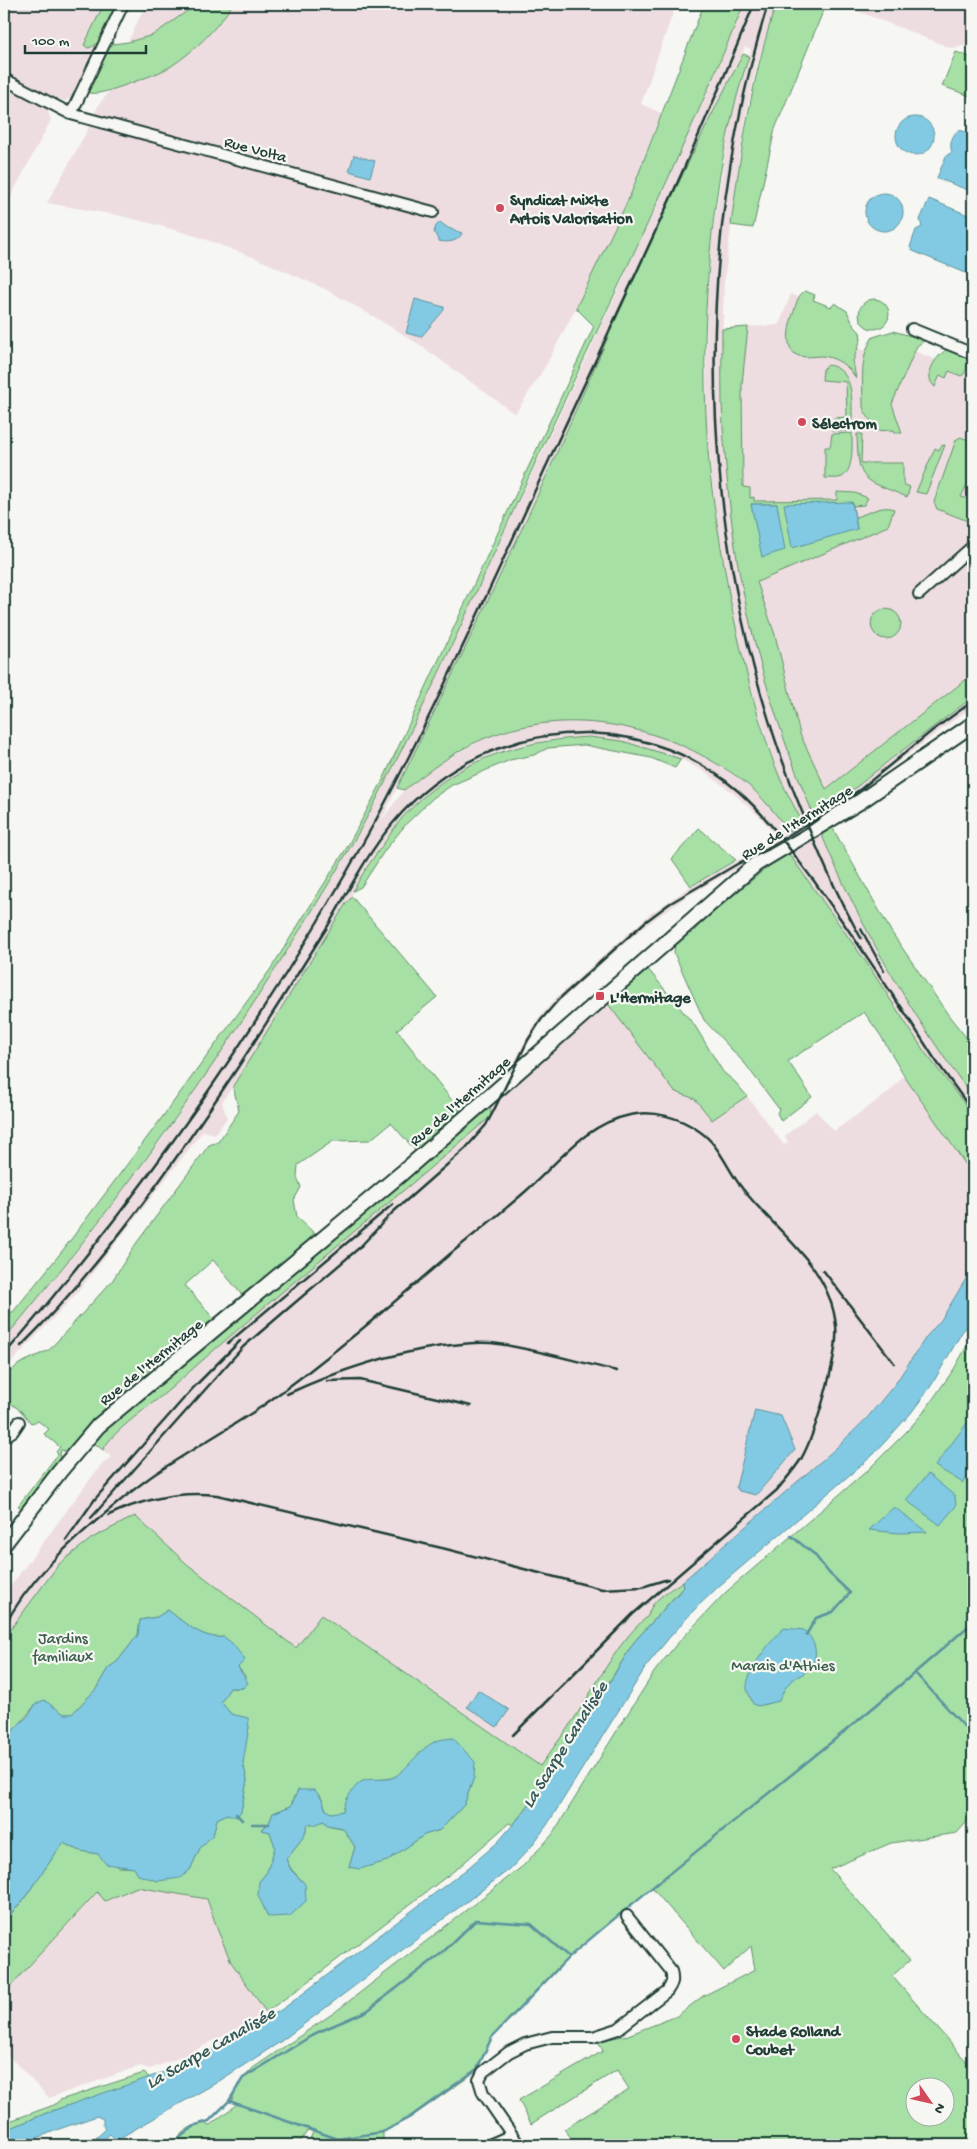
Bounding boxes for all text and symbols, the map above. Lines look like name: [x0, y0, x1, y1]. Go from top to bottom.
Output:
scale bar: [25, 22, 146, 54]
text: 100 m: [31, 33, 70, 51]
street label: Rue Volta: [222, 134, 290, 169]
place label: Syndicat Mixte Artois Valorisation: [509, 193, 633, 230]
marker: Syndicat Mixte Artois Valorisation: [494, 202, 506, 214]
marker: Sélectrom: [796, 416, 808, 428]
place label: Sélectrom: [812, 416, 877, 435]
street label: Rue de l'Hermitage: [739, 782, 858, 866]
marker: L'Hermitage: [594, 990, 606, 1002]
place label: L'Hermitage: [610, 990, 691, 1009]
street label: Rue de l'Hermitage: [407, 1053, 516, 1152]
street label: Rue de l'Hermitage: [97, 1316, 208, 1411]
park label: Jardins familiaux: [32, 1631, 94, 1668]
park label: Marais d'Athies: [731, 1658, 836, 1677]
water label: La Scarpe Canalisée: [519, 1677, 614, 1813]
water label: La Scarpe Canalisée: [143, 2003, 280, 2095]
place label: Stade Rolland Coubet: [745, 2024, 841, 2061]
marker: Stade Rolland Coubet: [730, 2033, 742, 2045]
north arrow: [904, 2076, 954, 2126]
text: N: [929, 2099, 948, 2116]

